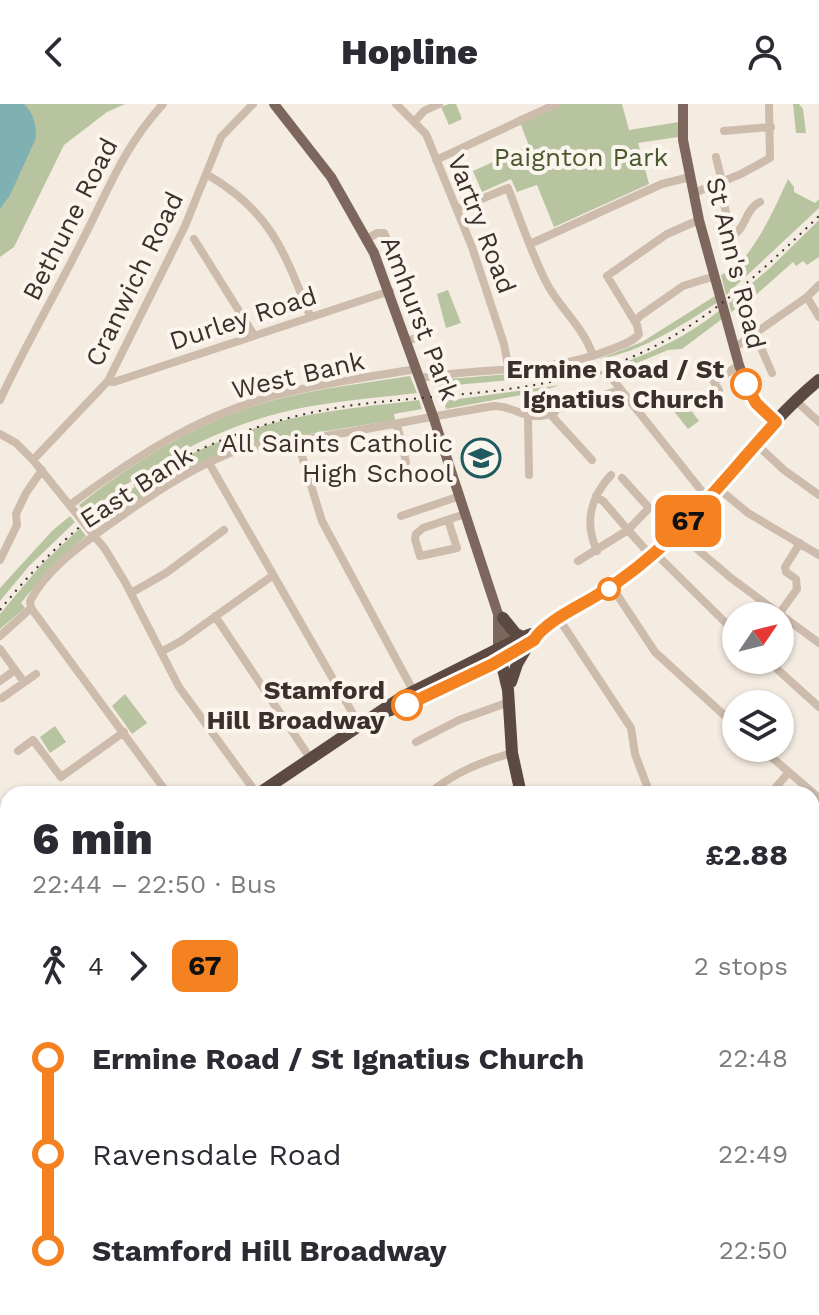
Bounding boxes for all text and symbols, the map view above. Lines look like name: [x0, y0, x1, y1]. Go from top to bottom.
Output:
icon: back: [32, 30, 76, 74]
icon: person: [743, 30, 787, 74]
text: Hopline: [341, 31, 478, 73]
street label: Bethune Road: [16, 133, 124, 305]
park label: Paignton Park: [494, 142, 669, 172]
street label: Vartry Road: [442, 150, 522, 298]
street label: St Ann's Road: [700, 174, 772, 352]
street label: Cranwich Road: [79, 187, 189, 371]
street label: Amhurst Park: [375, 232, 465, 405]
street label: Durley Road: [166, 280, 320, 356]
street label: West Bank: [229, 345, 367, 405]
place label: Ermine Road / St Ignatius Church: [506, 354, 725, 414]
marker: Ermine Road / St Ignatius Church: [731, 369, 761, 399]
place label: All Saints Catholic High School: [221, 428, 453, 488]
school or university icon: All Saints Catholic High School: [460, 437, 502, 479]
street label: East Bank: [74, 440, 198, 534]
line badge: 67: [652, 495, 724, 547]
text: 67: [671, 504, 705, 537]
unlabelled marker: [598, 578, 620, 600]
north arrow: [722, 602, 794, 674]
map controls: [722, 602, 794, 762]
place label: Stamford Hill Broadway: [206, 675, 385, 735]
marker: Stamford Hill Broadway: [392, 690, 422, 720]
button: layers: [722, 690, 794, 762]
text: 6 min: [32, 813, 153, 865]
text: £2.88: [705, 837, 788, 872]
text: 22:44 – 22:50 · Bus: [32, 869, 276, 899]
icon: walk: [32, 944, 76, 988]
icon: forward: [116, 944, 160, 988]
text: 67: [188, 949, 222, 982]
text: 4: [88, 951, 104, 981]
text: 2 stops: [694, 951, 788, 981]
text: Ermine Road / St Ignatius Church: [92, 1041, 584, 1076]
text: 22:48: [718, 1043, 788, 1073]
text: Ravensdale Road: [92, 1137, 341, 1172]
text: 22:49: [718, 1139, 788, 1169]
text: Stamford Hill Broadway: [92, 1233, 447, 1268]
text: 22:50: [719, 1235, 788, 1265]

